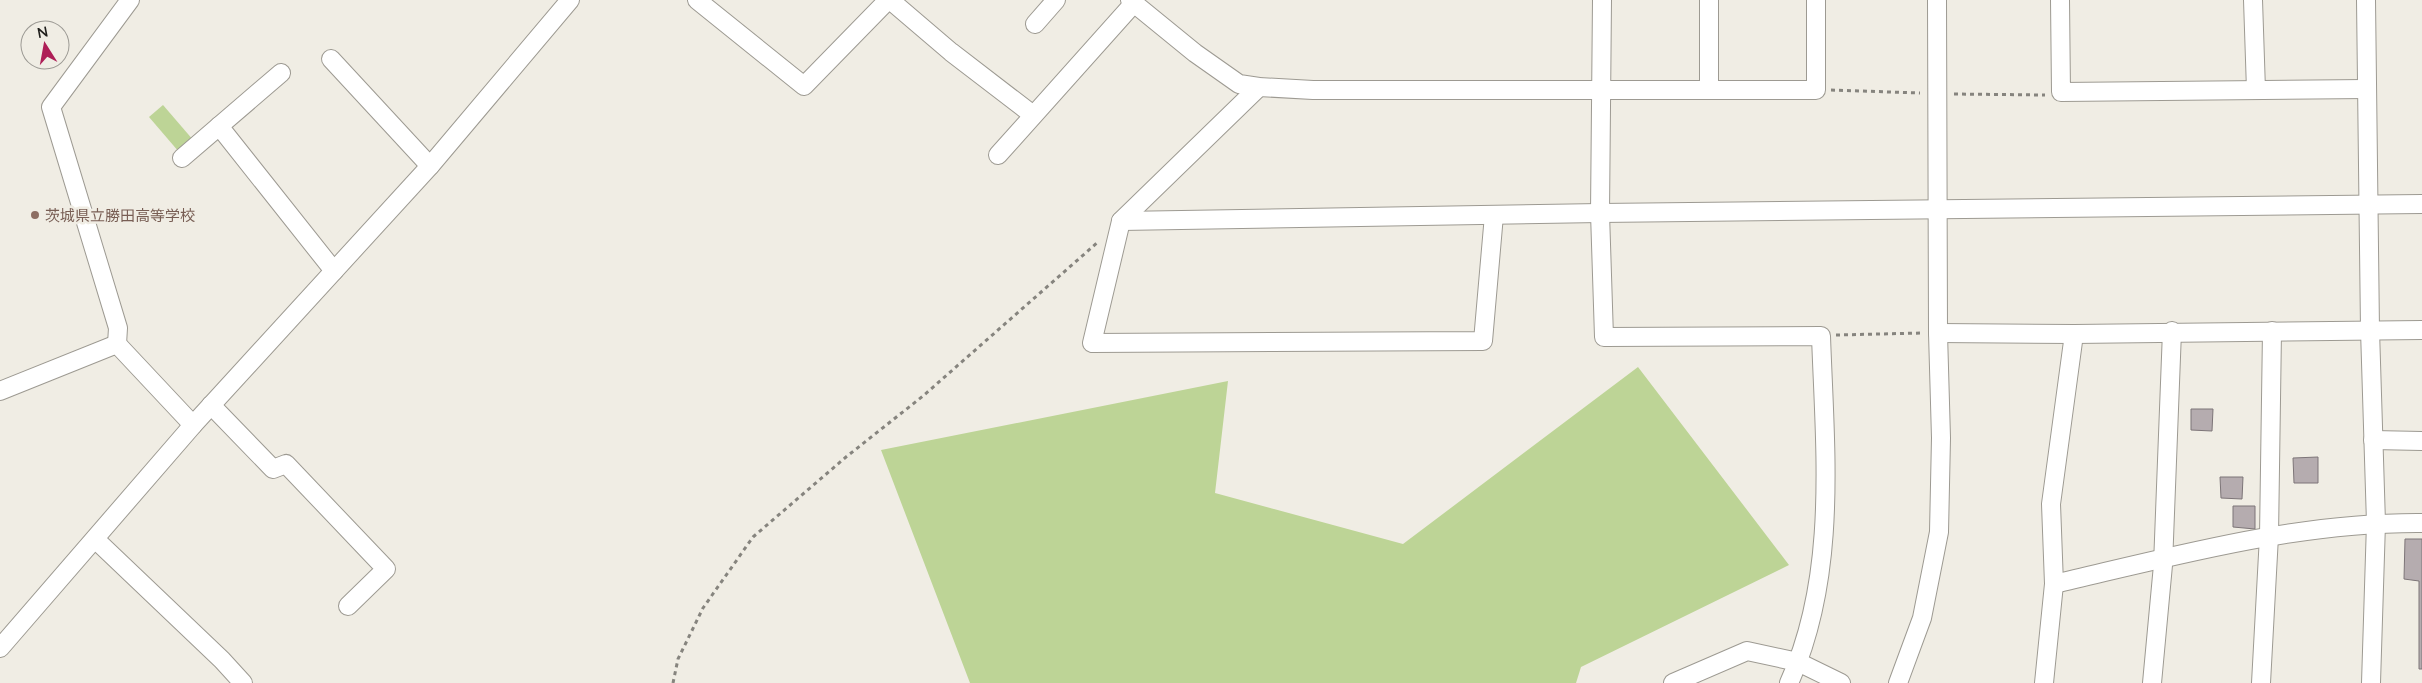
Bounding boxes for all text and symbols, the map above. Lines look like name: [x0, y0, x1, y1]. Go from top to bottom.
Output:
north arrow: [20, 20, 70, 70]
text: N: [36, 22, 49, 41]
place label: 茨城県立勝田高等学校: [45, 206, 195, 224]
marker: 茨城県立勝田高等学校: [29, 209, 41, 221]

